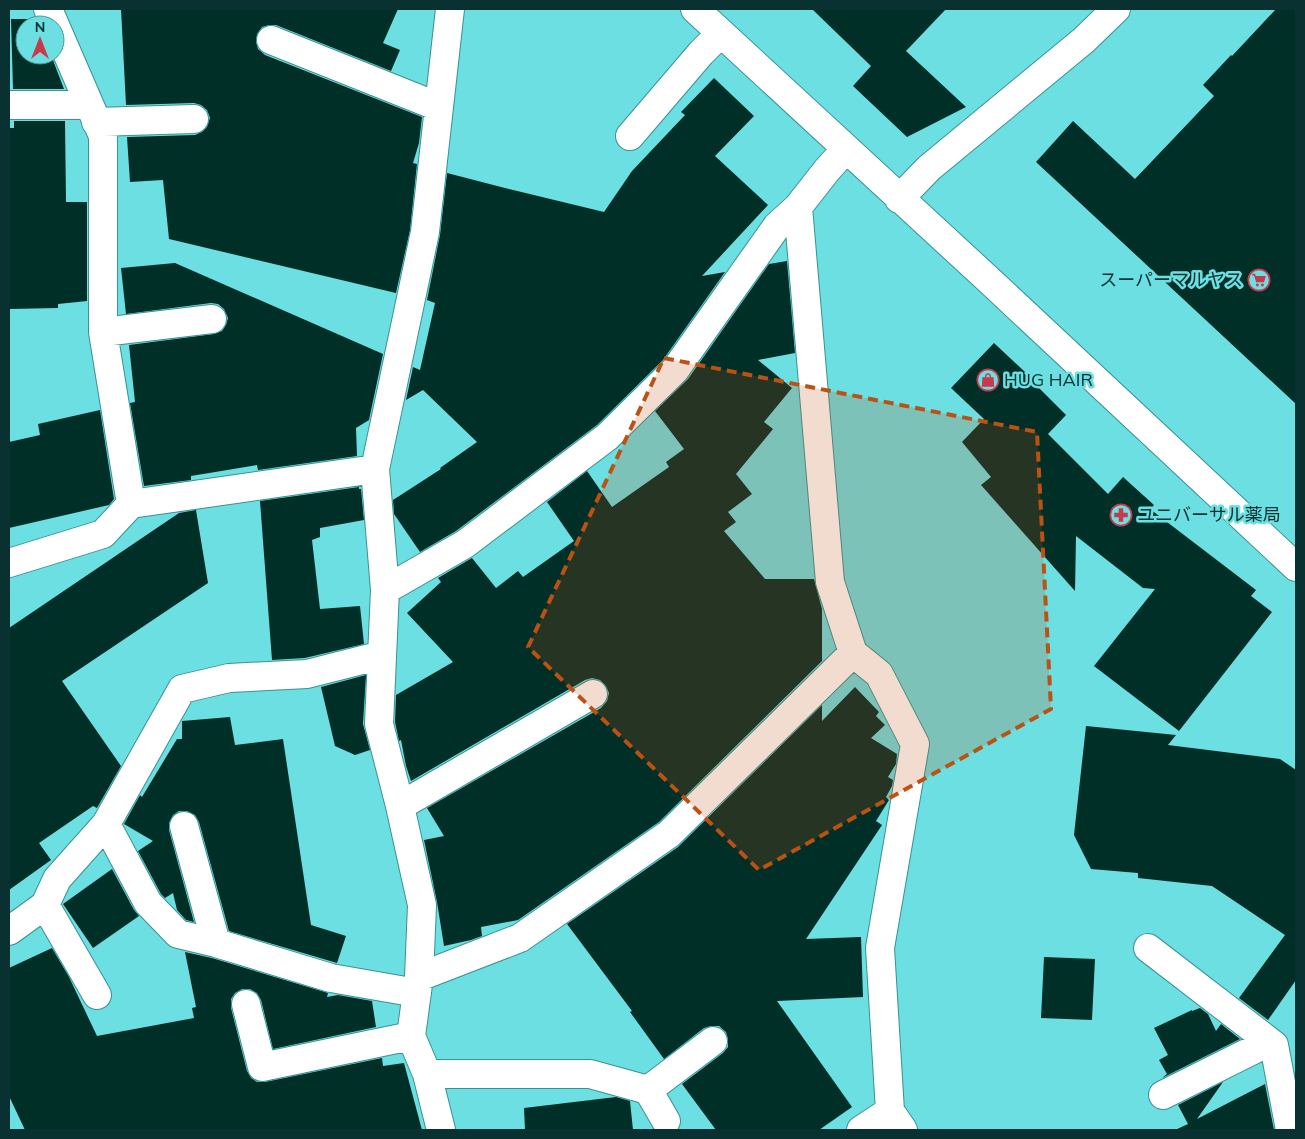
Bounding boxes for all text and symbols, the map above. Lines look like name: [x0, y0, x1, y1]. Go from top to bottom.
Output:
north arrow: [15, 15, 65, 65]
text: N: [35, 18, 45, 36]
place label: スーパーマルヤス: [1099, 268, 1243, 291]
supermarket icon: スーパーマルヤス: [1247, 268, 1271, 292]
shop icon: HUG HAIR: [976, 368, 1000, 392]
place label: HUG HAIR: [1004, 368, 1093, 391]
pharmacy icon: ユニバーサル薬局: [1109, 503, 1133, 527]
place label: ユニバーサル薬局: [1137, 503, 1281, 526]

